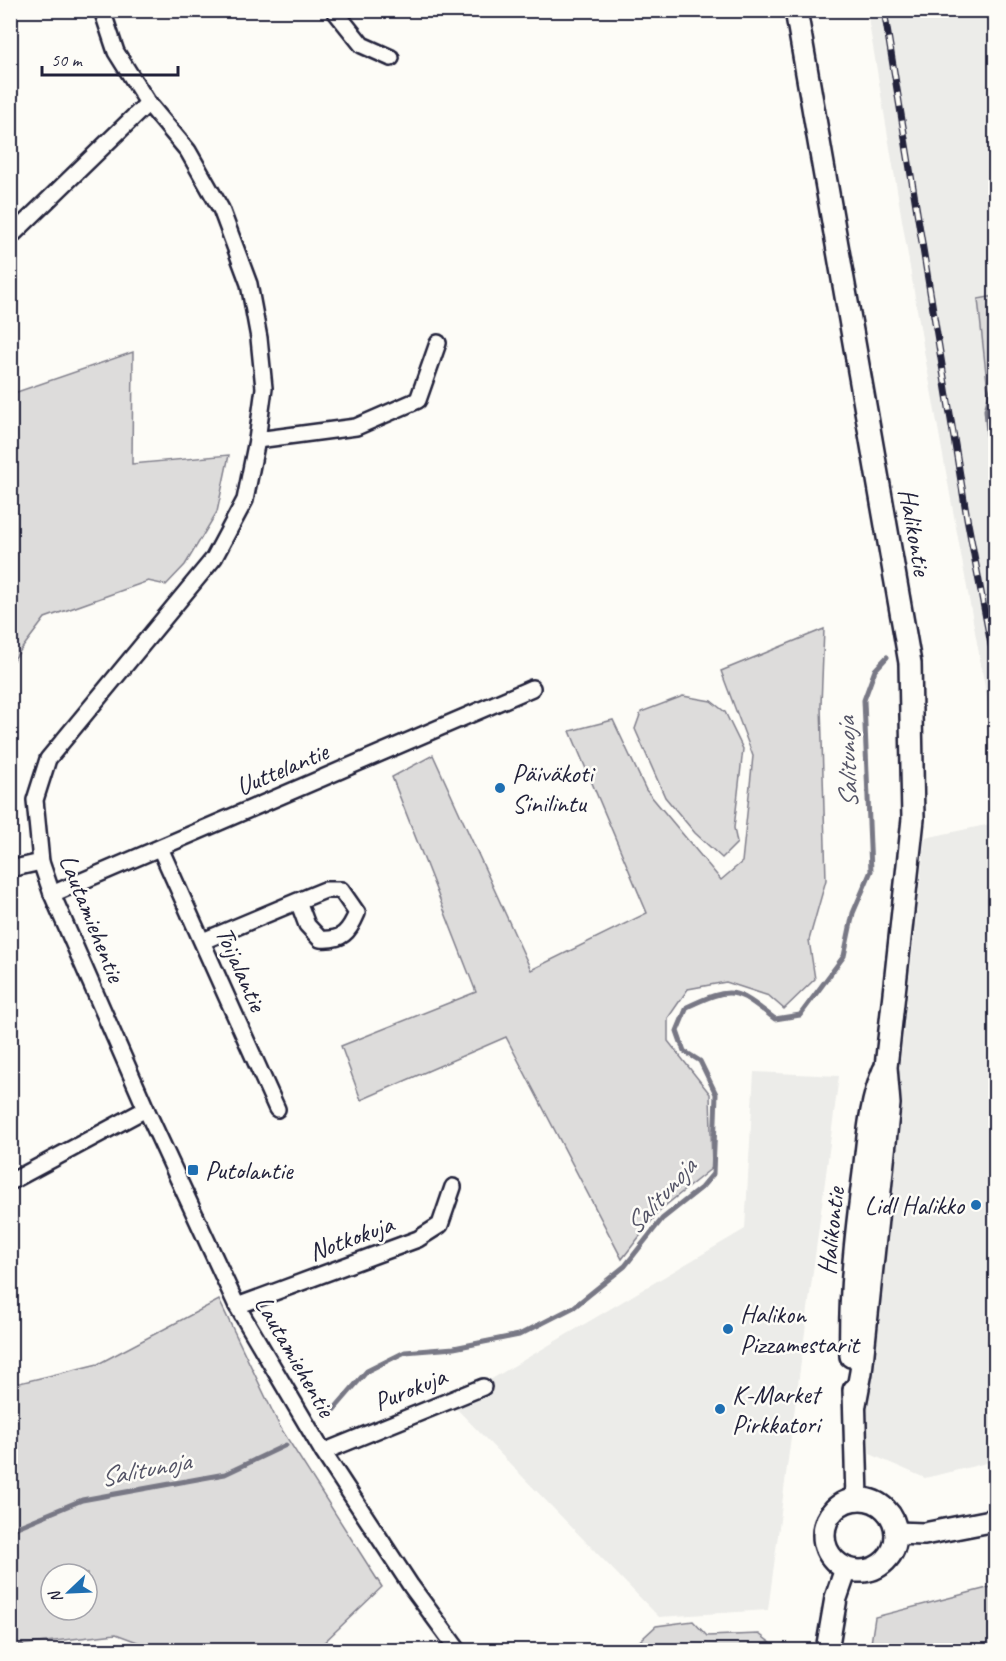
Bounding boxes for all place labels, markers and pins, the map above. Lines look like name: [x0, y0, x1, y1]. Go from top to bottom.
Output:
place label: Päiväkoti Sinilintu: [512, 757, 596, 820]
marker: Päiväkoti Sinilintu: [493, 781, 507, 795]
place label: Putolantie: [205, 1154, 294, 1187]
marker: Putolantie: [186, 1163, 200, 1177]
place label: Lidl Halikko: [864, 1189, 966, 1222]
marker: Lidl Halikko: [969, 1198, 983, 1212]
place label: Halikon Pizzamestarit: [740, 1298, 861, 1361]
marker: Halikon Pizzamestarit: [721, 1322, 735, 1336]
place label: K-Market Pirkkatori: [732, 1378, 823, 1441]
marker: K-Market Pirkkatori: [713, 1402, 727, 1416]

